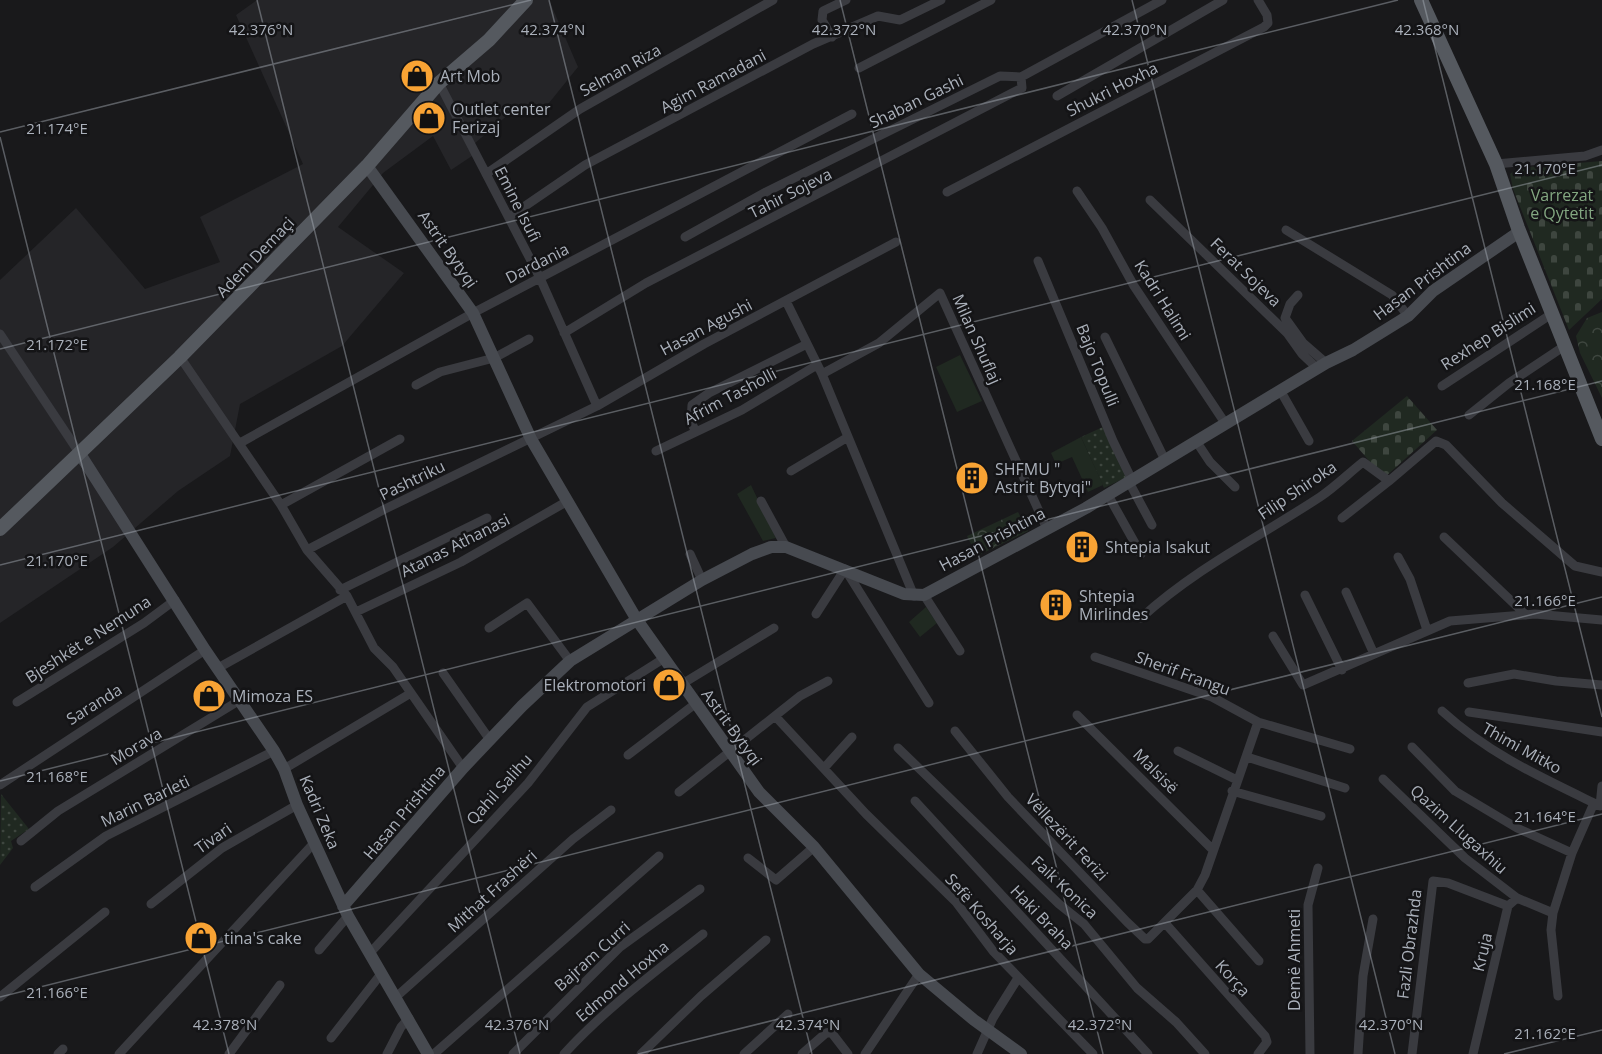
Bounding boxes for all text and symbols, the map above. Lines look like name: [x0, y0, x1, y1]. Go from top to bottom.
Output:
text: 42.376°N: [229, 19, 293, 39]
text: 42.374°N: [521, 19, 585, 39]
text: 42.372°N: [812, 19, 876, 39]
text: 42.370°N: [1103, 19, 1167, 39]
text: 42.368°N: [1395, 19, 1459, 39]
street label: Selman Riza: [575, 39, 665, 101]
street label: Agim Ramadani: [656, 44, 770, 118]
street label: Shukri Hoxha: [1062, 56, 1162, 122]
shop icon: Art Mob: [399, 58, 435, 94]
place label: Art Mob: [440, 65, 500, 87]
street label: Shaban Gashi: [865, 69, 967, 133]
place label: Outlet center Ferizaj: [452, 98, 551, 138]
shop icon: Outlet center Ferizaj: [411, 100, 447, 136]
text: 21.174°E: [26, 118, 88, 138]
text: 21.170°E: [1514, 158, 1576, 178]
street label: Emine Isufi: [490, 162, 546, 246]
street label: Tahir Sojeva: [745, 163, 835, 223]
park label: Varrezat e Qytetit: [1530, 184, 1594, 224]
street label: Astrit Bytyqi: [413, 206, 483, 292]
street label: Adem Demaçi: [211, 212, 299, 302]
street label: Ferat Sojeva: [1206, 233, 1286, 311]
street label: Hasan Prishtina: [1369, 237, 1475, 325]
street label: Dardania: [502, 238, 572, 288]
street label: Kadri Halimi: [1130, 256, 1196, 344]
street label: Milan Shuflaj: [947, 291, 1007, 387]
street label: Hasan Agushi: [656, 294, 756, 360]
street label: Rexhep Bislimi: [1436, 297, 1540, 375]
street label: Bajo Topulli: [1071, 320, 1125, 410]
text: 21.172°E: [26, 334, 88, 354]
street label: Afrim Tasholli: [680, 362, 780, 430]
text: 21.168°E: [1514, 374, 1576, 394]
street label: Pashtriku: [376, 455, 448, 505]
street label: Filip Shiroka: [1253, 456, 1341, 524]
place label: SHFMU " Astrit Bytyqi": [995, 458, 1091, 498]
building icon: SHFMU " Astrit Bytyqi": [954, 460, 990, 496]
street label: Hasan Prishtina: [935, 502, 1049, 576]
street label: Atanas Athanasi: [397, 508, 513, 582]
building icon: Shtepia Isakut: [1064, 529, 1100, 565]
place label: Shtepia Isakut: [1105, 536, 1210, 558]
text: 21.170°E: [26, 550, 88, 570]
place label: Shtepia Mirlindes: [1079, 585, 1148, 625]
building icon: Shtepia Mirlindes: [1038, 587, 1074, 623]
street label: Bjeshkët e Nemuna: [21, 590, 155, 688]
text: 21.166°E: [1514, 590, 1576, 610]
street label: Sherif Frangu: [1132, 646, 1234, 700]
shop icon: Elektromotori: [651, 667, 687, 703]
place label: Elektromotori: [543, 674, 646, 696]
street label: Saranda: [62, 678, 126, 730]
shop icon: Mimoza ES: [191, 678, 227, 714]
street label: Astrit Bytyqi: [697, 684, 767, 770]
place label: Mimoza ES: [232, 685, 313, 707]
street label: Thimi Mitko: [1478, 717, 1566, 779]
street label: Morava: [106, 722, 166, 770]
street label: Malsisë: [1129, 744, 1183, 798]
street label: Qahil Salihu: [461, 749, 537, 829]
street label: Hasan Prishtina: [358, 760, 450, 864]
text: 21.168°E: [26, 766, 88, 786]
street label: Marin Barleti: [97, 770, 193, 832]
street label: Kadri Zeka: [295, 772, 345, 852]
street label: Qazim Llugaxhiu: [1406, 779, 1512, 879]
street label: Vëllezërit Ferizi: [1021, 789, 1113, 885]
text: 21.164°E: [1514, 806, 1576, 826]
street label: Tivari: [190, 817, 236, 859]
street label: Mithat Frashëri: [443, 845, 541, 937]
street label: Faik Konica: [1027, 850, 1103, 924]
street label: Sefë Kosharja: [940, 868, 1024, 960]
street label: Haki Braha: [1006, 880, 1078, 954]
street label: Fazli Obrazhda: [1391, 888, 1427, 1000]
street label: Demë Ahmeti: [1283, 909, 1305, 1011]
street label: Bajram Curri: [549, 916, 635, 996]
shop icon: tina's cake: [183, 920, 219, 956]
place label: tina's cake: [224, 927, 302, 949]
street label: Kruja: [1467, 930, 1497, 974]
street label: Edmond Hoxha: [571, 935, 673, 1027]
street label: Korça: [1211, 955, 1255, 1001]
text: 21.166°E: [26, 982, 88, 1002]
text: 42.378°N: [193, 1014, 257, 1034]
text: 42.376°N: [485, 1014, 549, 1034]
text: 42.374°N: [776, 1014, 840, 1034]
text: 42.372°N: [1068, 1014, 1132, 1034]
text: 42.370°N: [1359, 1014, 1423, 1034]
text: 21.162°E: [1514, 1023, 1576, 1043]

